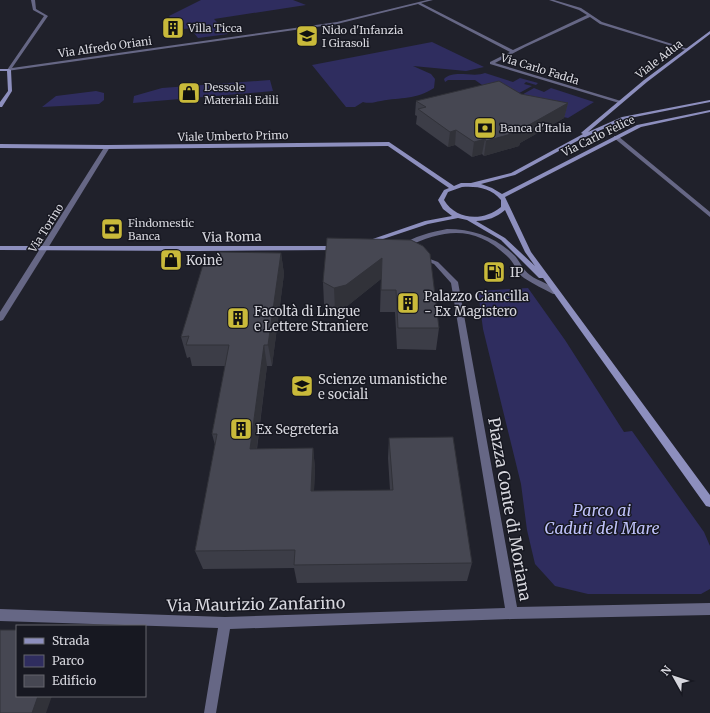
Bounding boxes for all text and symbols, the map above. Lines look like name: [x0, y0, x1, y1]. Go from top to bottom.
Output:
building icon: Villa Ticca: [160, 15, 186, 41]
place label: Villa Ticca: [187, 21, 242, 35]
school or university icon: Nido d'Infanzia I Girasoli: [294, 23, 320, 49]
place label: Nido d'Infanzia I Girasoli: [322, 23, 403, 50]
street label: Via Alfredo Oriani: [56, 33, 153, 61]
street label: Viale Adua: [632, 36, 685, 82]
street label: Via Carlo Fadda: [498, 50, 581, 88]
shop icon: Dessole Materiali Edili: [176, 80, 202, 106]
place label: Dessole Materiali Edili: [204, 80, 279, 107]
street label: Via Carlo Felice: [558, 112, 637, 160]
bank icon: Banca d'Italia: [472, 115, 498, 141]
place label: Banca d'Italia: [500, 121, 571, 135]
street label: Viale Umberto Primo: [176, 128, 289, 144]
street label: Via Torino: [25, 200, 67, 256]
bank icon: Findomestic Banca: [99, 216, 125, 242]
place label: Findomestic Banca: [128, 216, 195, 243]
street label: Via Roma: [201, 228, 262, 246]
shop icon: Koinè: [158, 247, 184, 273]
place label: Koinè: [186, 252, 222, 269]
fuel station icon: IP: [481, 259, 507, 285]
place label: IP: [510, 264, 523, 281]
place label: Palazzo Ciancilla - Ex Magistero: [424, 288, 529, 320]
building icon: Palazzo Ciancilla - Ex Magistero: [395, 290, 421, 316]
place label: Facoltà di Lingue e Lettere Straniere: [254, 303, 369, 335]
building icon: Facoltà di Lingue e Lettere Straniere: [225, 305, 251, 331]
place label: Scienze umanistiche e sociali: [318, 371, 447, 403]
school or university icon: Scienze umanistiche e sociali: [289, 373, 315, 399]
building icon: Ex Segreteria: [228, 416, 254, 442]
street label: Piazza Conte di Moriana: [484, 416, 536, 603]
place label: Ex Segreteria: [256, 421, 339, 438]
park label: Parco ai Caduti del Mare: [544, 500, 660, 538]
street label: Via Maurizio Zanfarino: [166, 592, 345, 616]
legend: [16, 625, 146, 697]
text: Strada: [52, 633, 90, 648]
text: Parco: [52, 653, 84, 668]
north arrow: [654, 657, 694, 697]
text: N: [658, 663, 675, 678]
text: Edificio: [52, 673, 96, 688]

